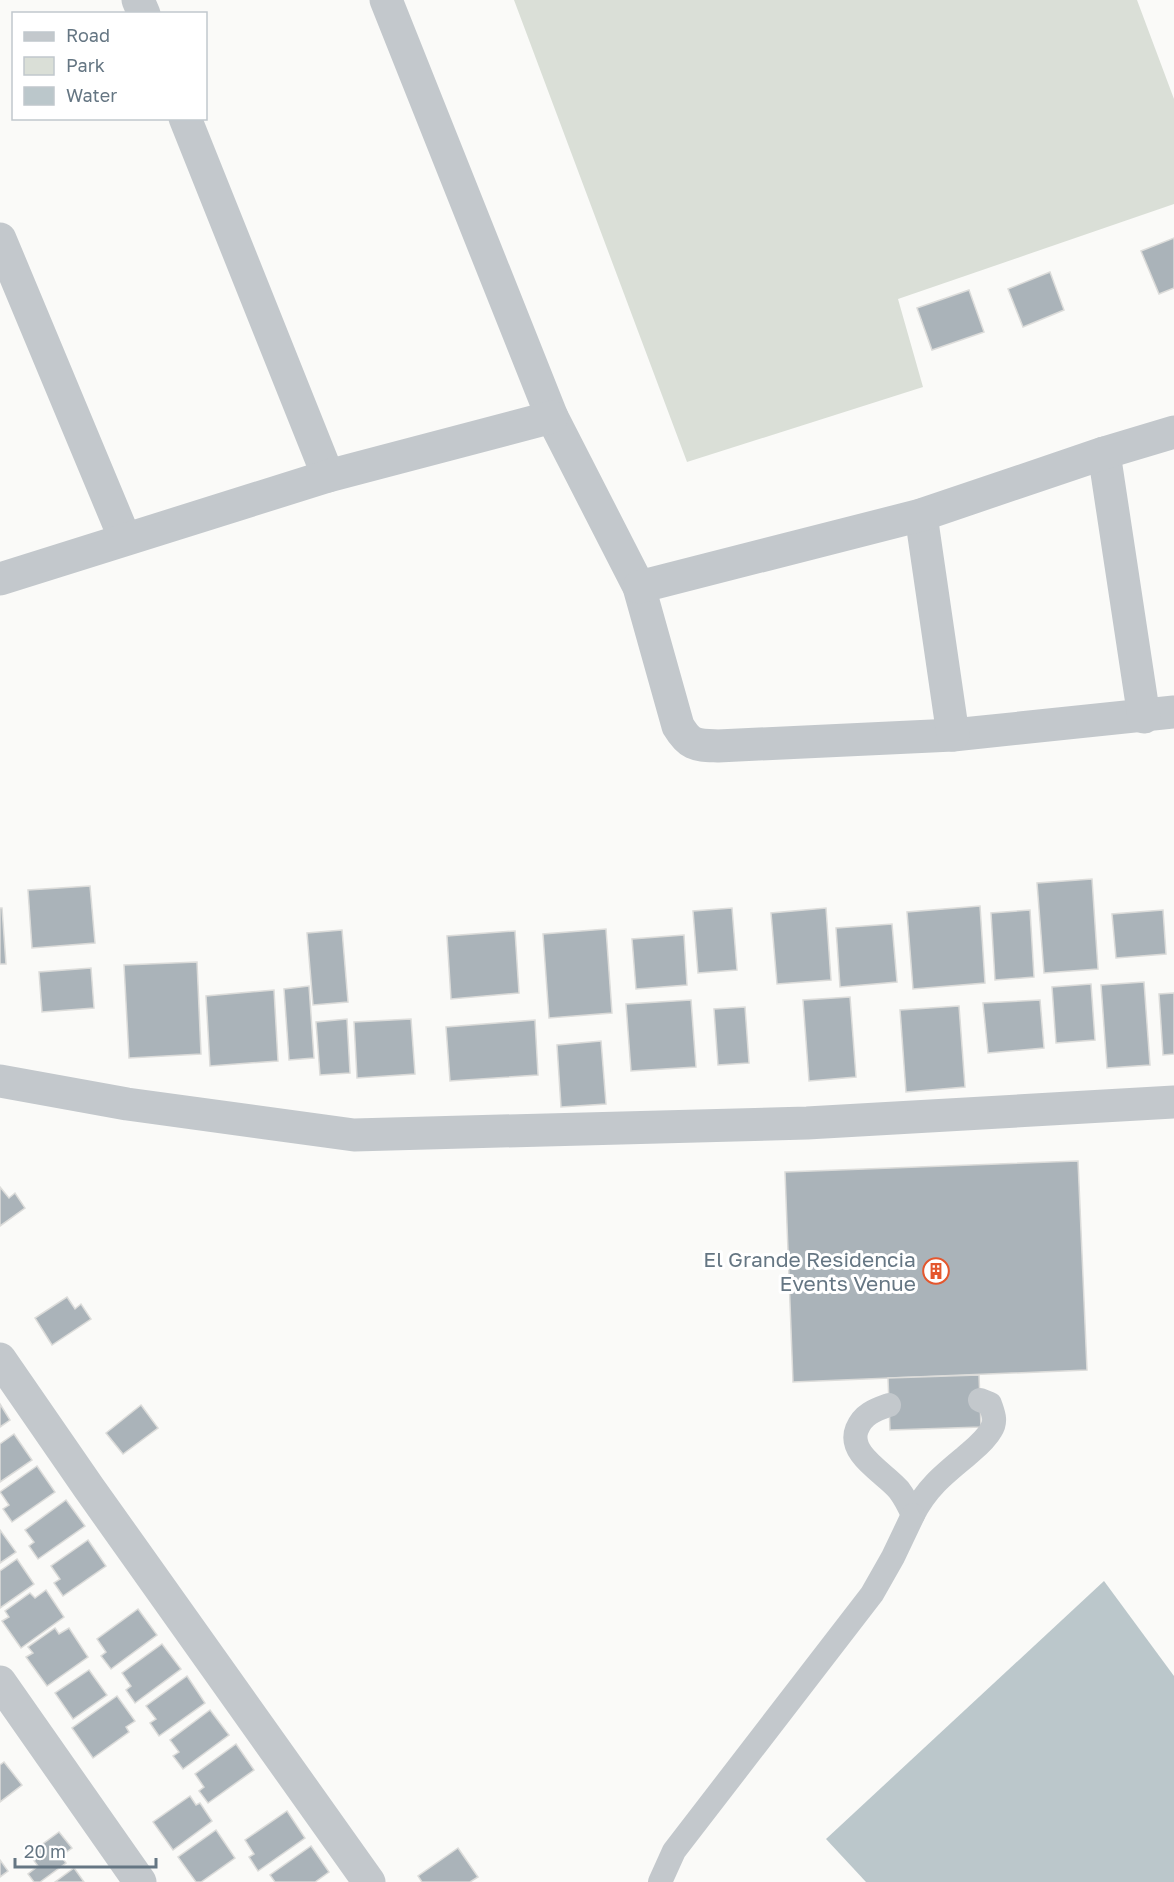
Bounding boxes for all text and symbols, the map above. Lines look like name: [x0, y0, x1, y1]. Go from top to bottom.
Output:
legend: [12, 12, 207, 120]
text: Road: [66, 24, 110, 46]
text: Park: [66, 54, 105, 76]
text: Water: [66, 84, 117, 106]
place label: El Grande Residencia Events Venue: [703, 1246, 916, 1296]
building icon: El Grande Residencia Events Venue: [921, 1256, 951, 1286]
scale bar: [15, 1831, 156, 1869]
text: 20 m: [24, 1840, 66, 1862]

